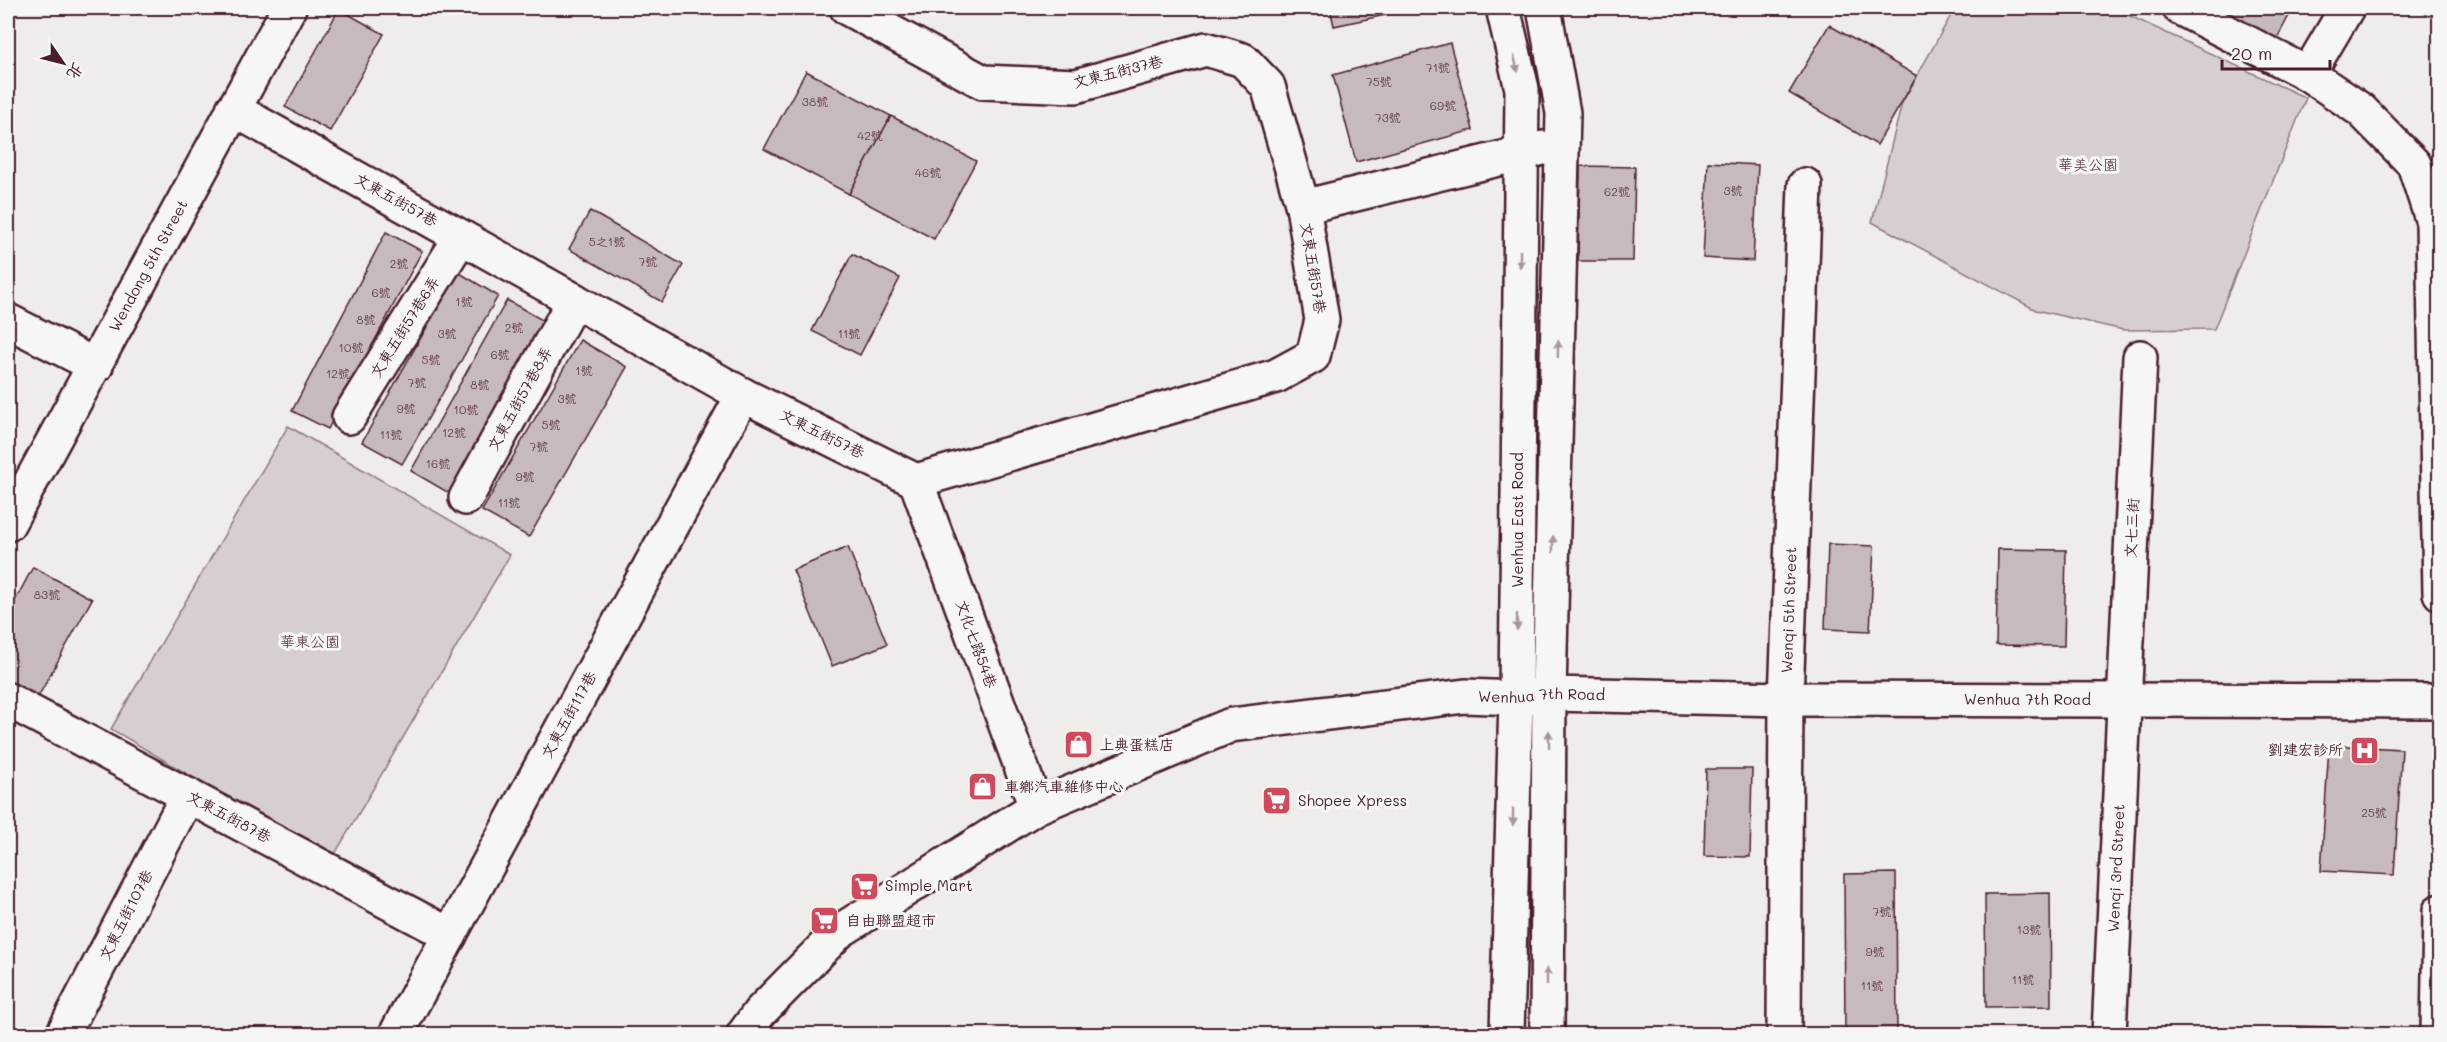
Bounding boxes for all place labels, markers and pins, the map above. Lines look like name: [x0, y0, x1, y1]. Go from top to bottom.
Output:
shop icon: 上典蛋糕店: [1062, 729, 1094, 761]
place label: 上典蛋糕店: [1099, 734, 1174, 754]
hospital icon: 劉建宏診所: [2348, 734, 2380, 766]
place label: 劉建宏診所: [2268, 739, 2343, 759]
shop icon: 車鄉汽車維修中心: [967, 771, 999, 803]
place label: 車鄉汽車維修中心: [1004, 776, 1124, 796]
supermarket icon: Shopee Xpress: [1261, 785, 1293, 817]
place label: Shopee Xpress: [1298, 790, 1407, 810]
supermarket icon: Simple Mart: [848, 870, 880, 902]
place label: Simple Mart: [885, 875, 973, 895]
supermarket icon: 自由聯盟超市: [809, 905, 841, 937]
place label: 自由聯盟超市: [846, 910, 936, 930]

